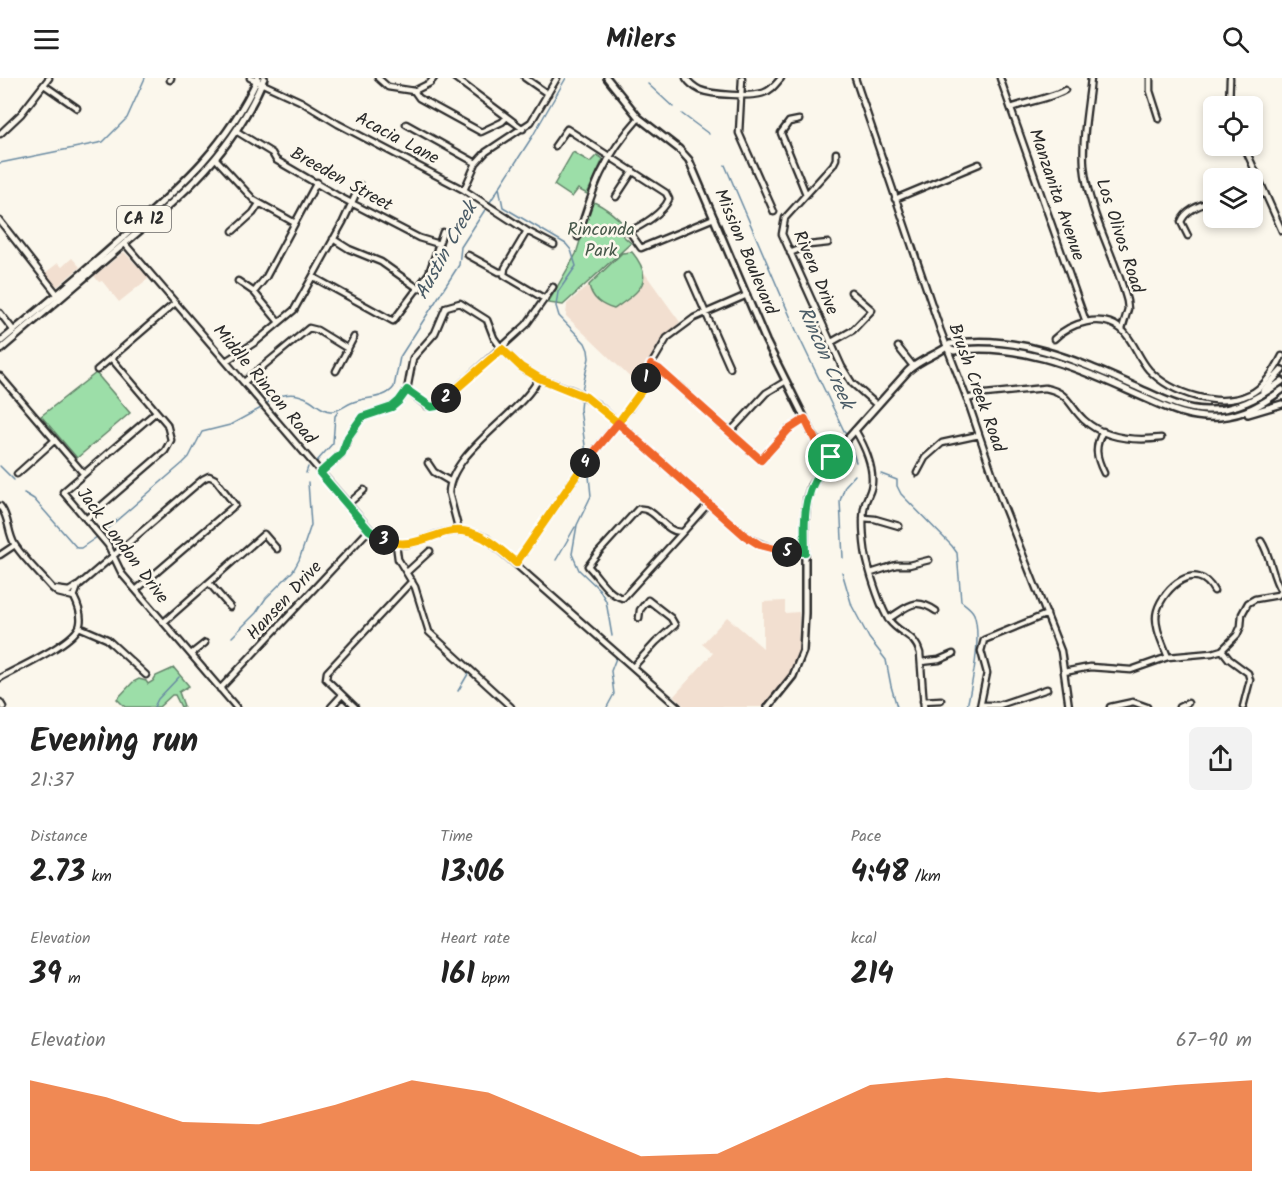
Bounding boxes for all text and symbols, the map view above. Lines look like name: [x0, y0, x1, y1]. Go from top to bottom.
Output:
text: Milers: [606, 18, 676, 61]
icon: menu: [30, 23, 63, 56]
icon: search: [1219, 23, 1252, 56]
map controls: [1203, 96, 1263, 228]
button: locate: [1203, 96, 1263, 156]
street label: Acacia Lane: [350, 105, 444, 173]
street label: Manzanita Avenue: [1020, 125, 1092, 265]
street label: Breeden Street: [284, 140, 398, 221]
button: layers: [1203, 168, 1263, 228]
street label: Los Olivos Road: [1087, 175, 1152, 298]
street label: Mission Boulevard: [705, 184, 785, 321]
water label: Austin Creek: [407, 194, 488, 306]
road number: CA 12: [117, 206, 171, 232]
park label: Rinconda Park: [567, 216, 635, 266]
street label: Rivera Drive: [784, 226, 846, 320]
water label: Rincon Creek: [788, 301, 863, 417]
street label: Middle Rincon Road: [205, 318, 324, 452]
street label: Brush Creek Road: [939, 319, 1013, 457]
pin: 1: [631, 363, 661, 393]
text: 1: [644, 365, 648, 390]
pin: 2: [431, 383, 461, 413]
text: 2: [441, 385, 451, 410]
pin: [805, 431, 856, 482]
icon: arrive: [814, 440, 847, 473]
pin: 4: [570, 448, 600, 478]
text: 4: [581, 450, 589, 475]
street label: Jack London Drive: [68, 482, 176, 610]
pin: 3: [369, 525, 399, 555]
text: 3: [380, 527, 388, 552]
pin: 5: [772, 537, 802, 567]
text: 5: [783, 539, 791, 564]
street label: Hansen Drive: [240, 554, 330, 648]
text: Evening run: [30, 716, 198, 769]
button: share: [1189, 727, 1252, 790]
text: 21:37: [30, 765, 73, 797]
text: Distance: [30, 824, 88, 849]
text: Time: [440, 824, 473, 849]
text: Pace: [851, 824, 881, 849]
text: 2.73: [30, 849, 85, 897]
text: 13:06: [440, 849, 505, 897]
text: 4:48: [851, 849, 908, 897]
text: km: [85, 864, 112, 889]
text: /km: [908, 864, 941, 889]
text: Elevation: [30, 926, 91, 951]
text: Heart rate: [440, 926, 510, 951]
text: kcal: [851, 926, 877, 951]
text: 39: [30, 951, 62, 999]
text: 161: [440, 951, 475, 999]
text: 214: [851, 951, 894, 999]
text: m: [62, 966, 81, 991]
text: bpm: [475, 966, 510, 991]
text: Elevation: [30, 1025, 106, 1057]
text: 67–90 m: [1176, 1025, 1252, 1057]

